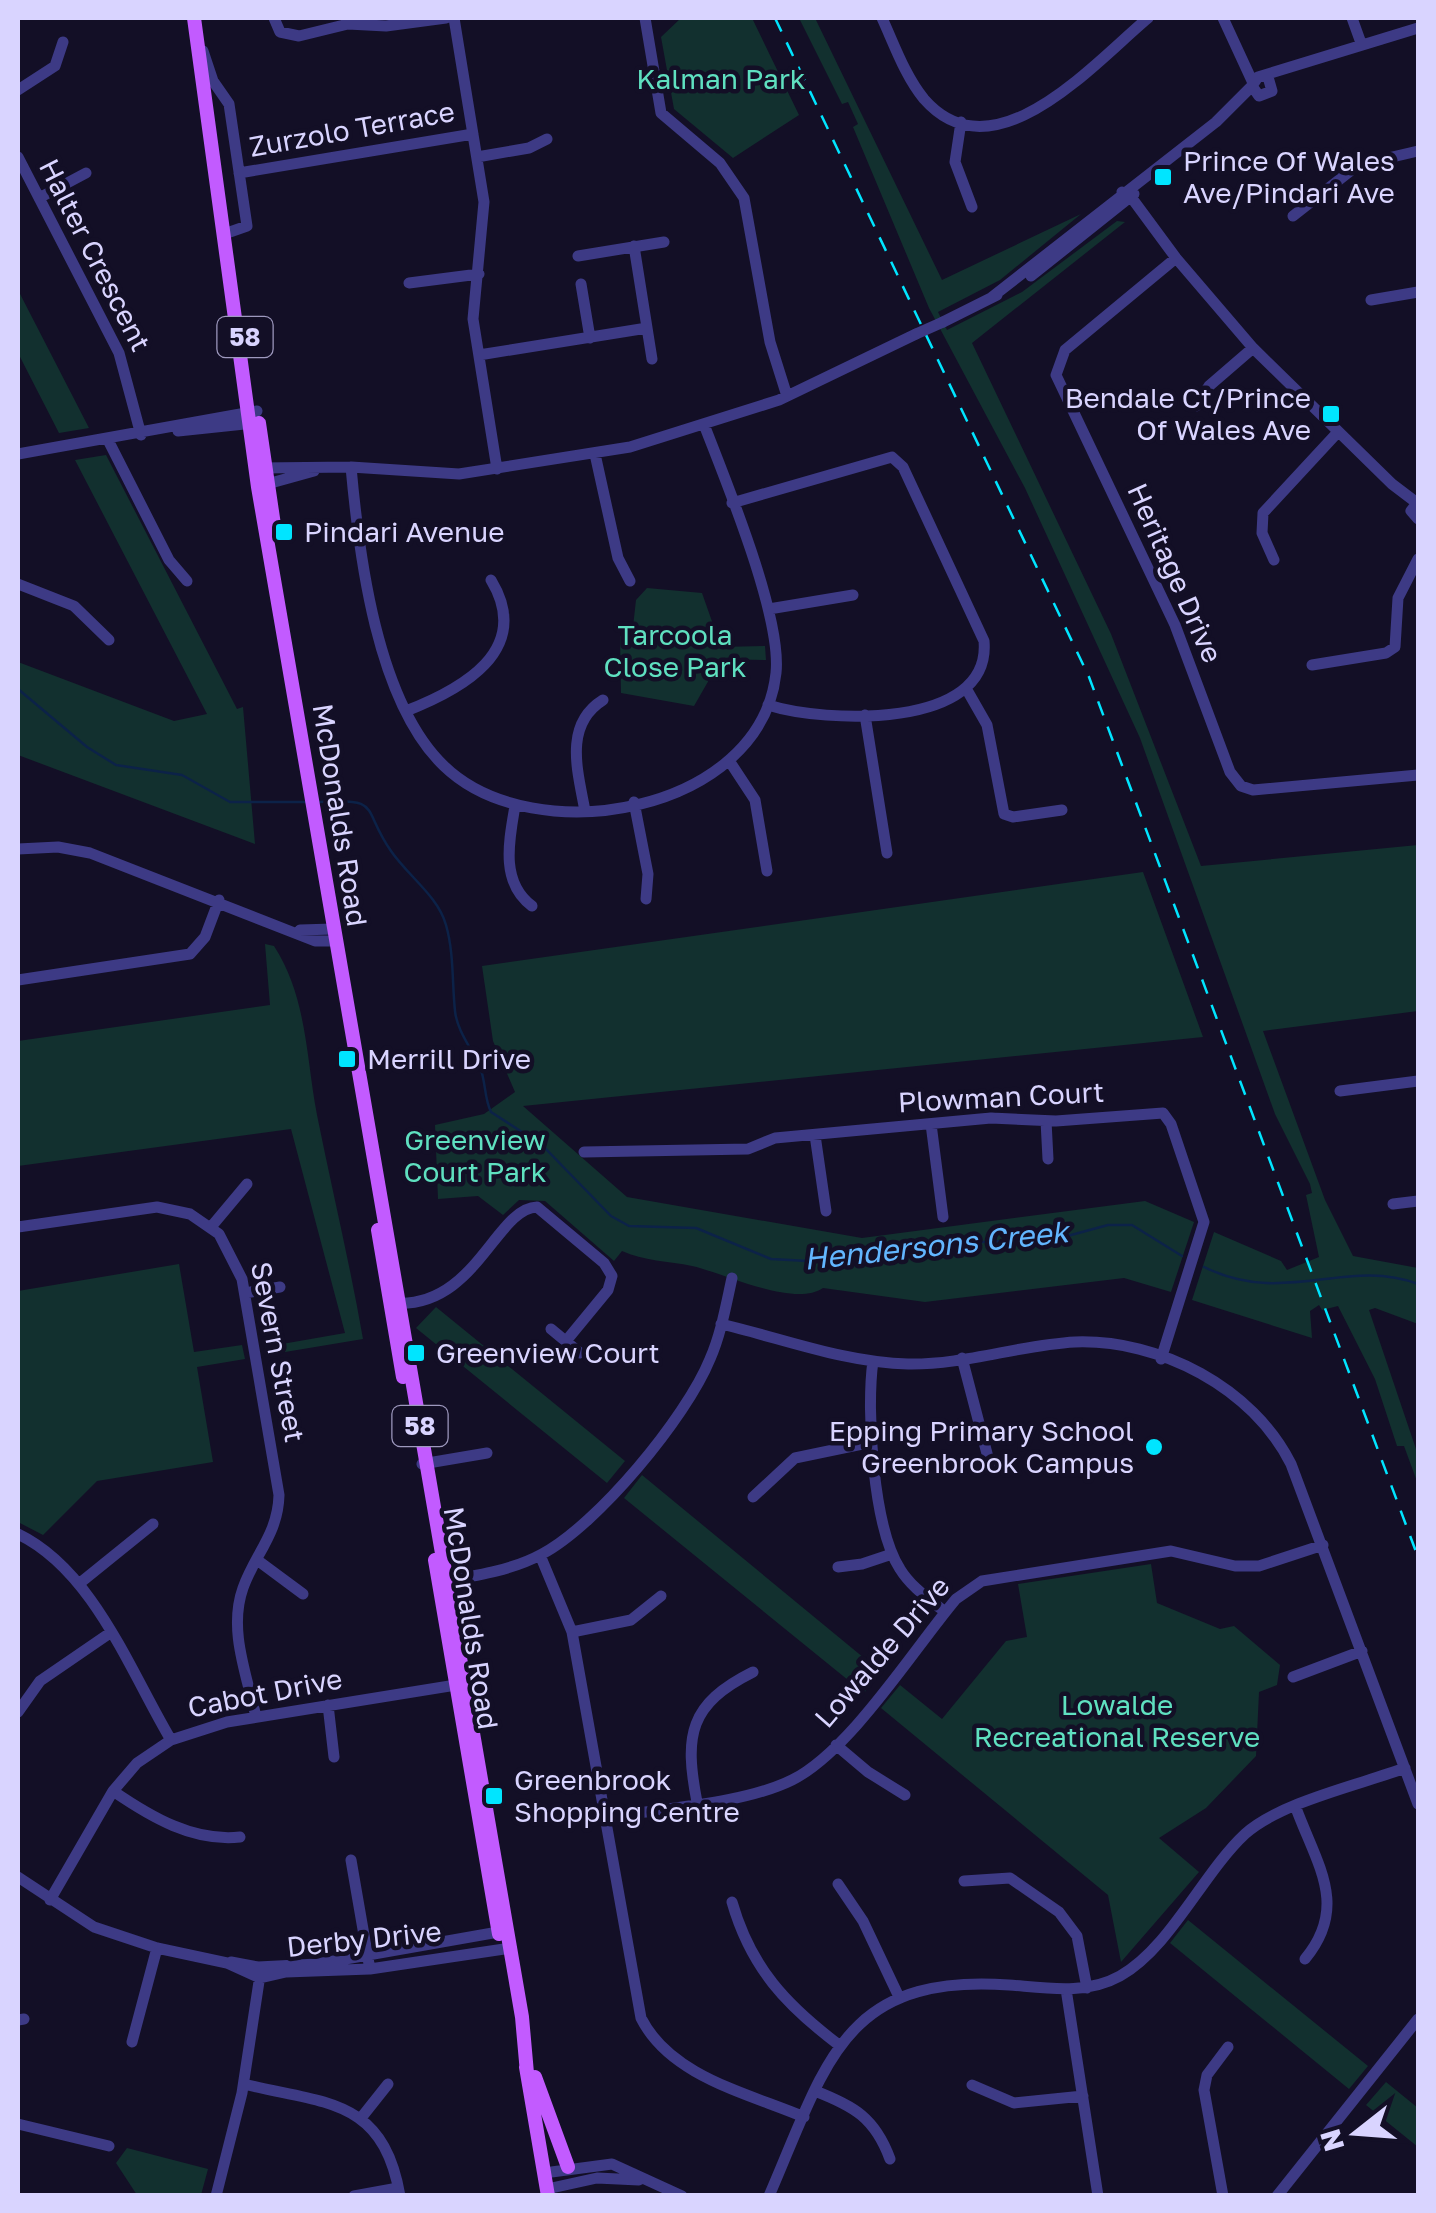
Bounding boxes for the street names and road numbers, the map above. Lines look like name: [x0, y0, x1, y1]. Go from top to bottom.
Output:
street label: Zurzolo Terrace: [247, 94, 457, 163]
street label: Halter Crescent: [33, 153, 158, 356]
road number: 58: [218, 317, 272, 357]
street label: Heritage Drive: [1121, 478, 1230, 668]
street label: McDonalds Road: [307, 701, 374, 929]
street label: Plowman Court: [897, 1075, 1105, 1118]
street label: Severn Street: [245, 1259, 312, 1445]
road number: 58: [392, 1406, 448, 1446]
street label: McDonalds Road: [438, 1504, 505, 1732]
street label: Lowalde Drive: [807, 1570, 956, 1734]
street label: Cabot Drive: [185, 1661, 345, 1724]
street label: Derby Drive: [285, 1914, 443, 1963]

